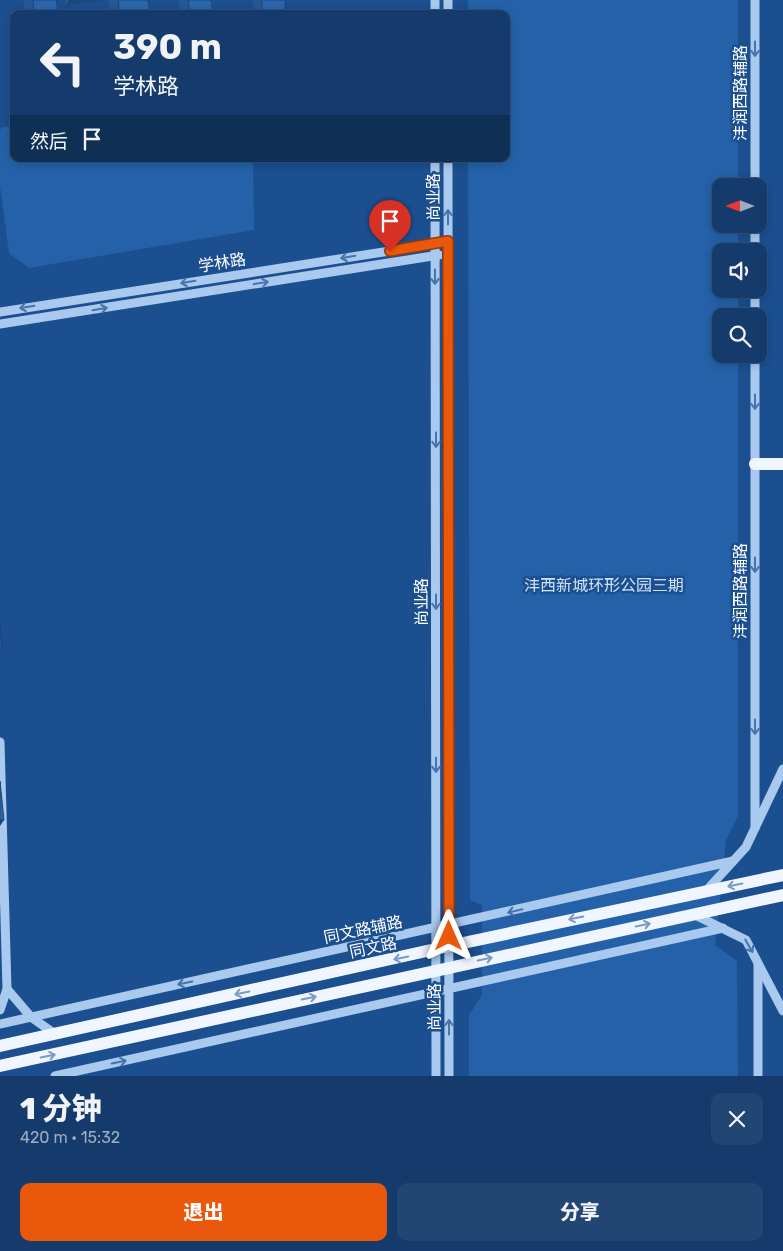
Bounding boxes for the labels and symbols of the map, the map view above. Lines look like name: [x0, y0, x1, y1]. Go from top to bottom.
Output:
one-way arrow: [750, 40, 760, 56]
street label: 沣润西路辅路: [731, 45, 750, 141]
street label: 尚业路: [424, 173, 443, 221]
north arrow: [712, 178, 768, 232]
pin: [369, 200, 411, 251]
one-way arrow: [443, 210, 453, 226]
street label: 学林路: [197, 249, 247, 276]
one-way arrow: [341, 253, 357, 263]
one-way arrow: [430, 269, 440, 285]
one-way arrow: [180, 278, 196, 288]
one-way arrow: [252, 278, 268, 288]
one-way arrow: [20, 303, 36, 313]
one-way arrow: [92, 303, 108, 313]
one-way arrow: [750, 394, 760, 410]
one-way arrow: [431, 432, 441, 448]
street label: 沣润西路辅路: [731, 543, 750, 639]
one-way arrow: [750, 556, 760, 573]
park label: 沣西新城环形公园三期: [524, 576, 684, 595]
street label: 尚业路: [412, 578, 431, 626]
one-way arrow: [431, 594, 441, 610]
one-way arrow: [750, 719, 760, 735]
one-way arrow: [431, 756, 441, 773]
one-way arrow: [728, 881, 744, 890]
one-way arrow: [507, 906, 523, 916]
position arrow: [422, 909, 474, 961]
street label: 同文路辅路: [322, 911, 404, 947]
one-way arrow: [569, 914, 585, 924]
one-way arrow: [635, 920, 651, 929]
street label: 同文路: [348, 933, 398, 961]
one-way arrow: [744, 939, 754, 954]
one-way arrow: [393, 954, 409, 963]
one-way arrow: [476, 954, 492, 964]
one-way arrow: [177, 979, 193, 988]
street label: 尚业路: [425, 983, 444, 1031]
one-way arrow: [235, 988, 251, 998]
one-way arrow: [300, 993, 316, 1002]
one-way arrow: [444, 1020, 454, 1036]
one-way arrow: [39, 1051, 55, 1060]
one-way arrow: [111, 1057, 127, 1066]

